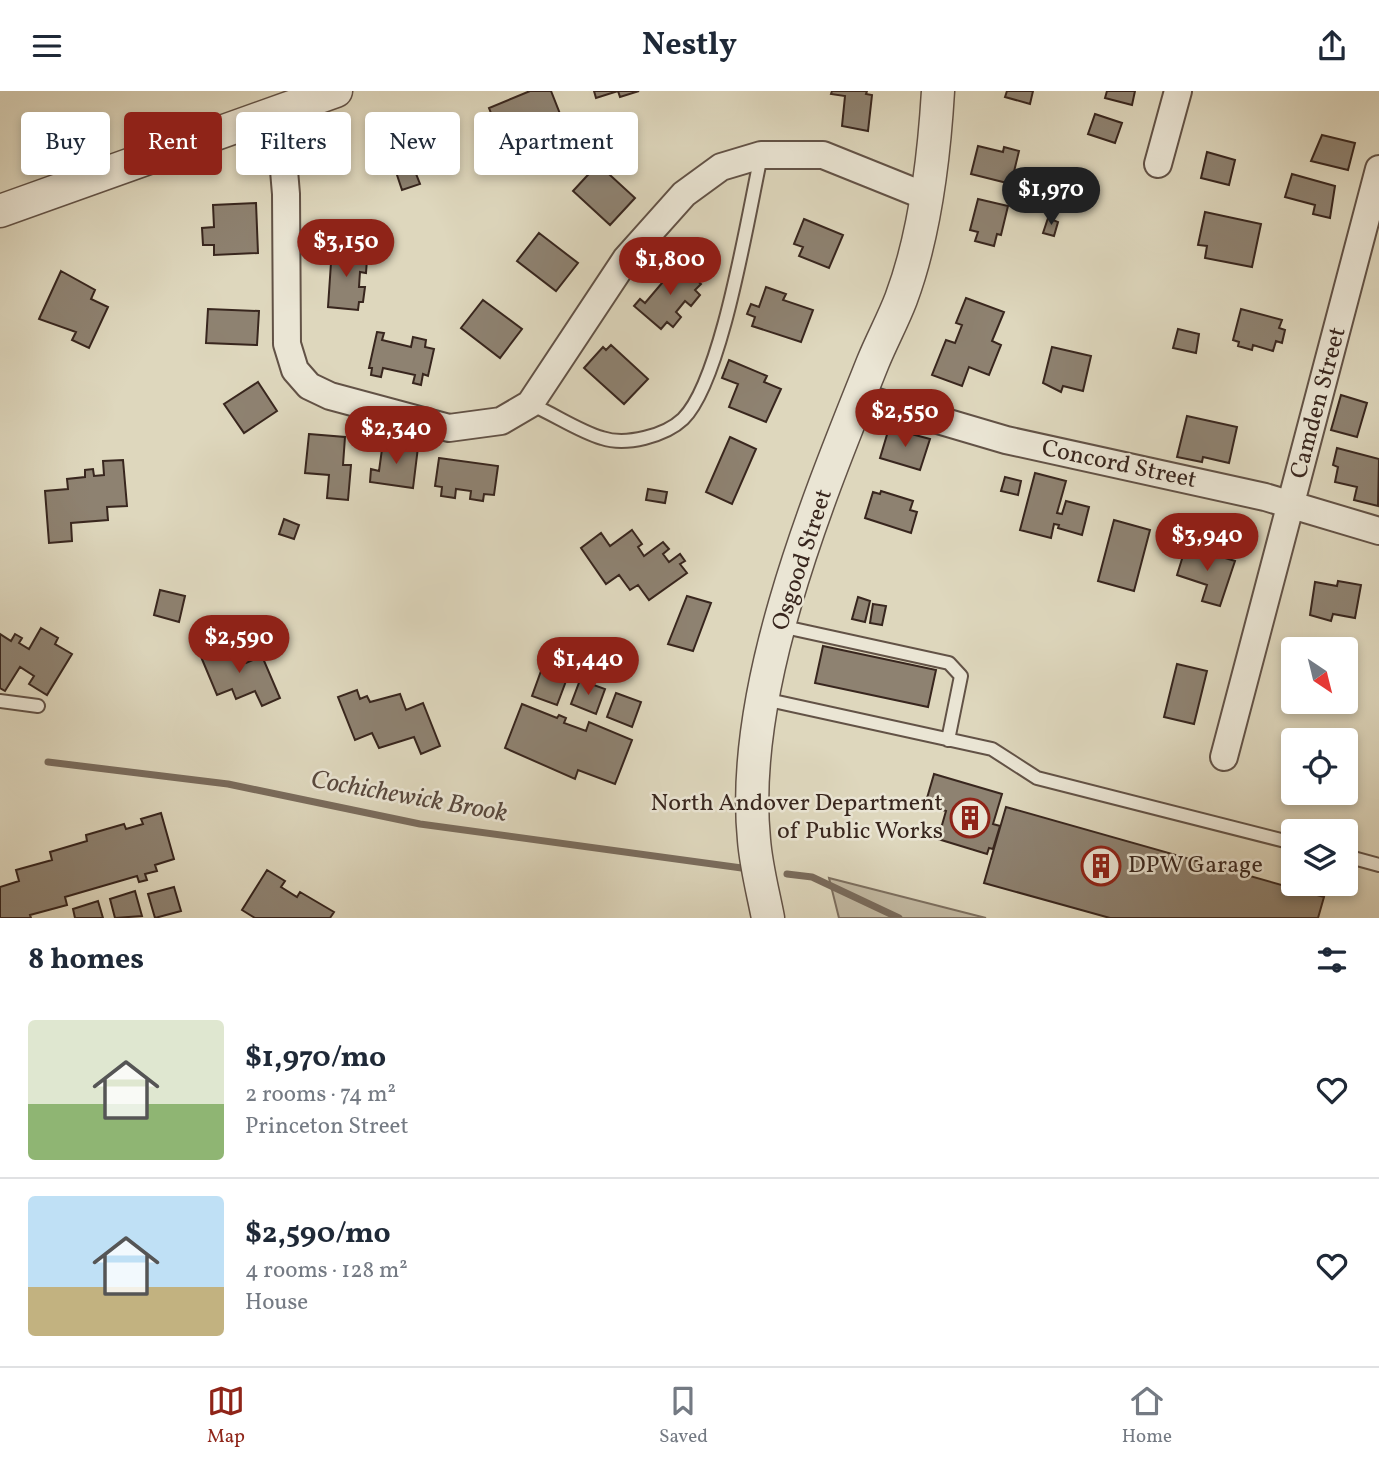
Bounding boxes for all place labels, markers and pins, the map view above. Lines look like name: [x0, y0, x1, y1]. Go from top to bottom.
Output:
pin: $1,970: [994, 167, 1108, 227]
pin: $3,150: [289, 219, 403, 279]
pin: $1,800: [613, 237, 727, 297]
pin: $2,550: [848, 389, 962, 449]
pin: $2,340: [339, 407, 453, 466]
pin: $3,940: [1150, 513, 1264, 573]
pin: $2,590: [182, 615, 296, 675]
pin: $1,440: [531, 637, 645, 697]
place label: North Andover Department of Public Works: [650, 787, 943, 849]
building icon: North Andover Department of Public Works: [949, 797, 991, 839]
building icon: DPW Garage: [1080, 845, 1122, 887]
place label: DPW Garage: [1128, 849, 1263, 883]

